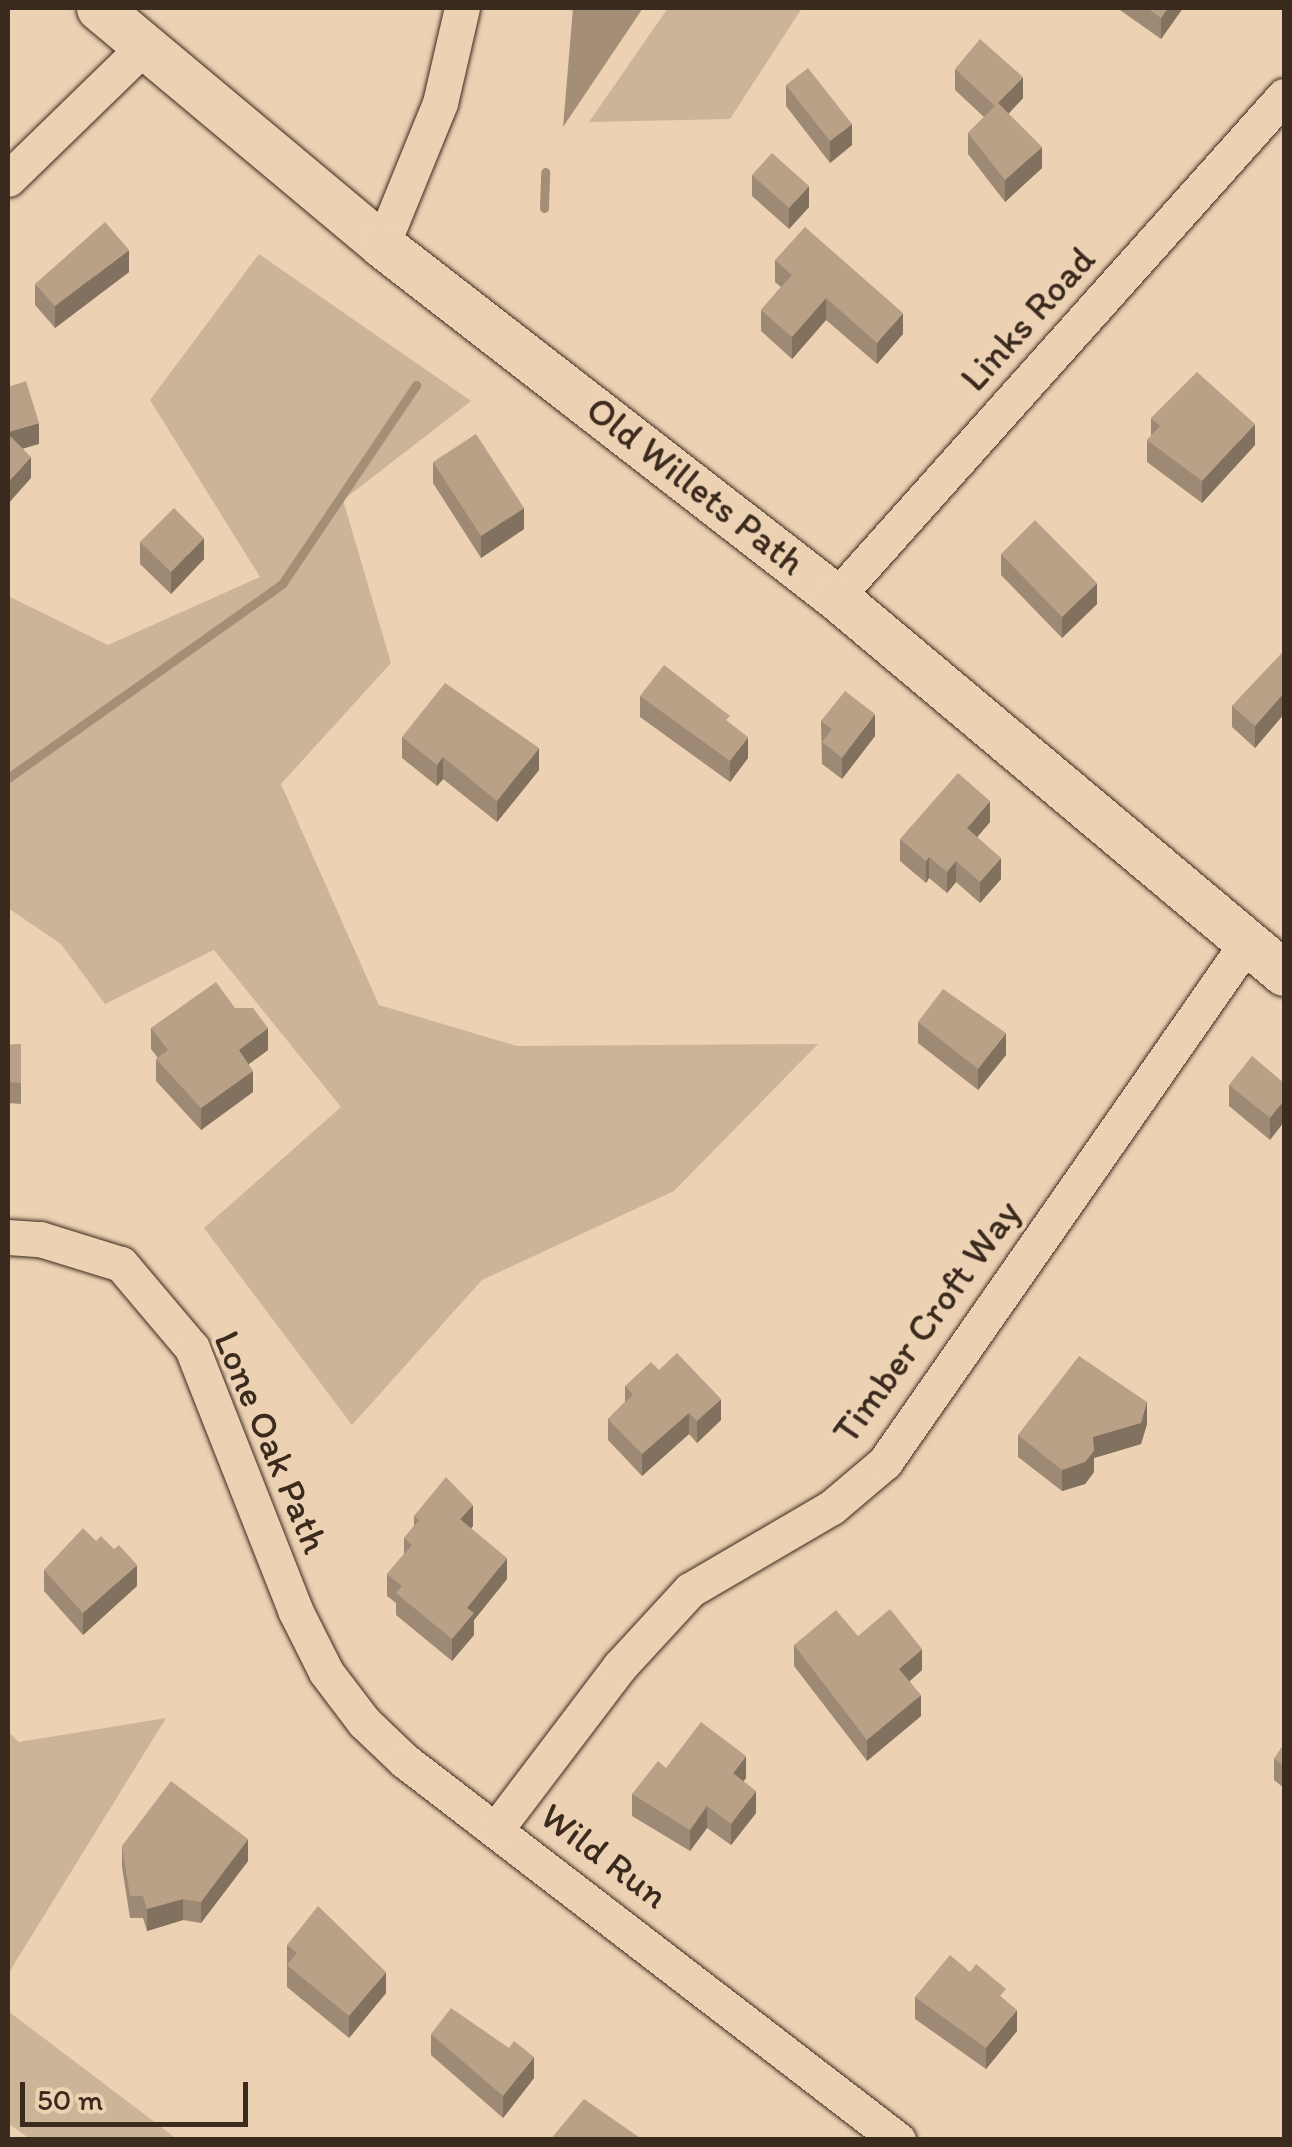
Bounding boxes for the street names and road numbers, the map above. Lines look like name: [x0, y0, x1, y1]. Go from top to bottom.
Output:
street label: Links Road: [952, 238, 1104, 400]
street label: Old Willets Path: [578, 387, 812, 585]
street label: Timber Croft Way: [824, 1192, 1030, 1452]
street label: Lone Oak Path: [204, 1325, 338, 1559]
street label: Wild Run: [531, 1793, 677, 1919]

